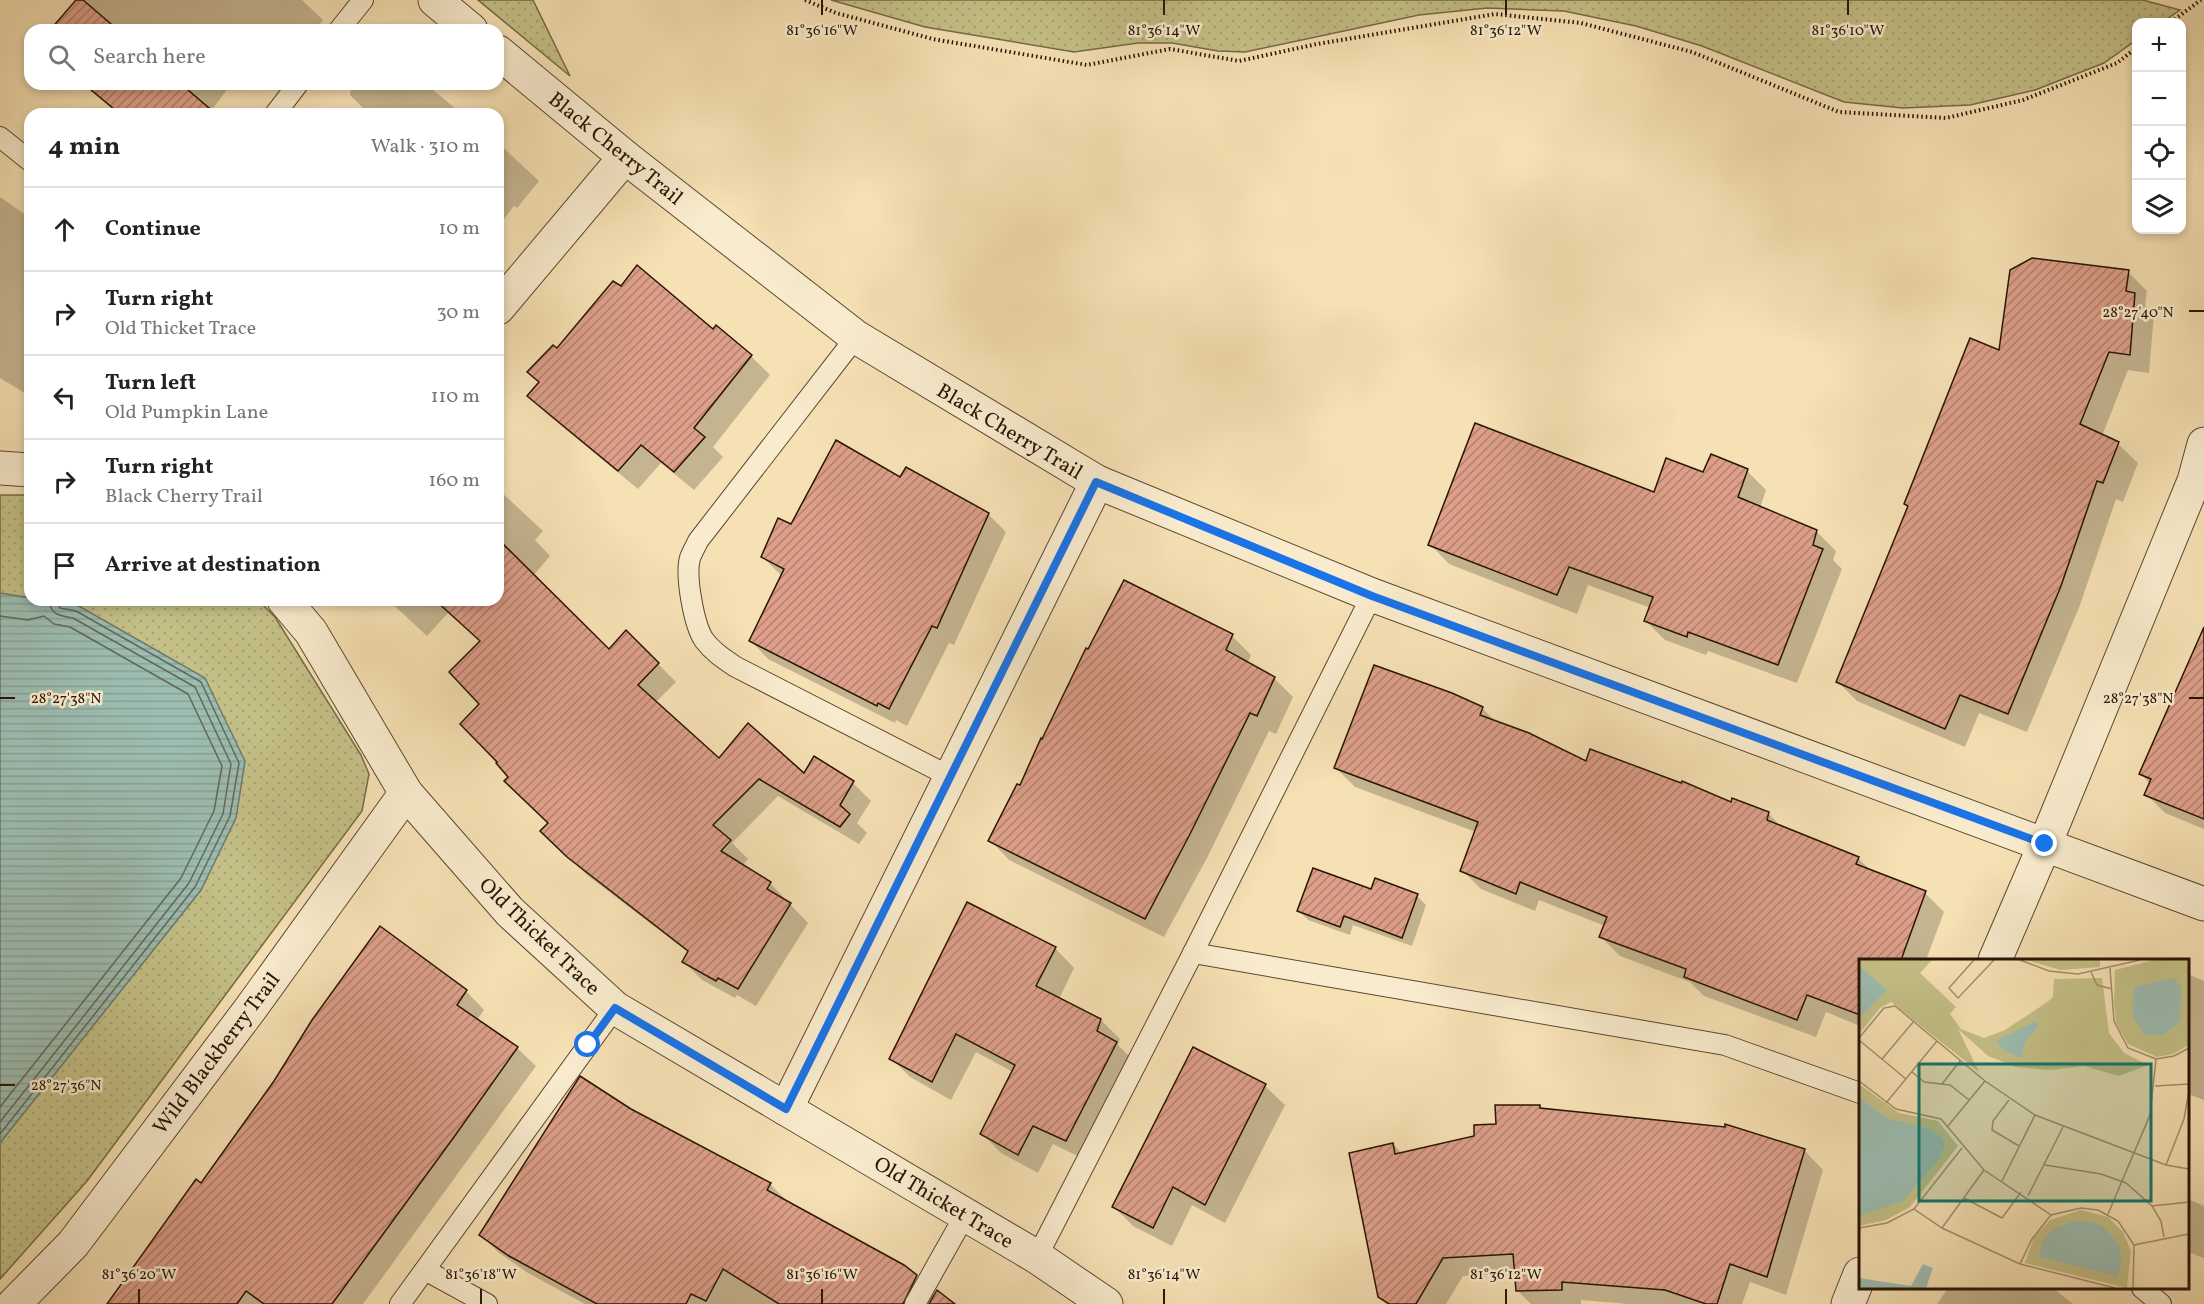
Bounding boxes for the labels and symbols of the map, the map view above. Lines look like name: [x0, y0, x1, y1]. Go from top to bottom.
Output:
text: 81°36'16"W: [786, 21, 858, 42]
text: 81°36'14"W: [1128, 21, 1200, 42]
text: 81°36'12"W: [1470, 21, 1542, 42]
text: 81°36'10"W: [1812, 21, 1884, 42]
street label: Black Cherry Trail: [542, 86, 689, 213]
text: 28°27'40"N: [2102, 303, 2174, 324]
street label: Black Cherry Trail: [931, 377, 1088, 487]
text: 28°27'38"N: [31, 689, 101, 710]
text: 28°27'38"N: [2103, 689, 2173, 710]
route end: [2031, 830, 2057, 856]
street label: Old Thicket Trace: [472, 872, 606, 1003]
inset map: [1859, 959, 2189, 1289]
street label: Wild Blackberry Trail: [147, 967, 288, 1141]
route start: [574, 1031, 600, 1057]
text: 28°27'36"N: [31, 1076, 101, 1097]
street label: Old Thicket Trace: [868, 1150, 1019, 1257]
text: 81°36'20"W: [102, 1265, 176, 1286]
text: 81°36'18"W: [445, 1265, 517, 1286]
text: 81°36'16"W: [786, 1265, 858, 1286]
text: 81°36'14"W: [1128, 1265, 1200, 1286]
text: 81°36'12"W: [1470, 1265, 1542, 1286]

